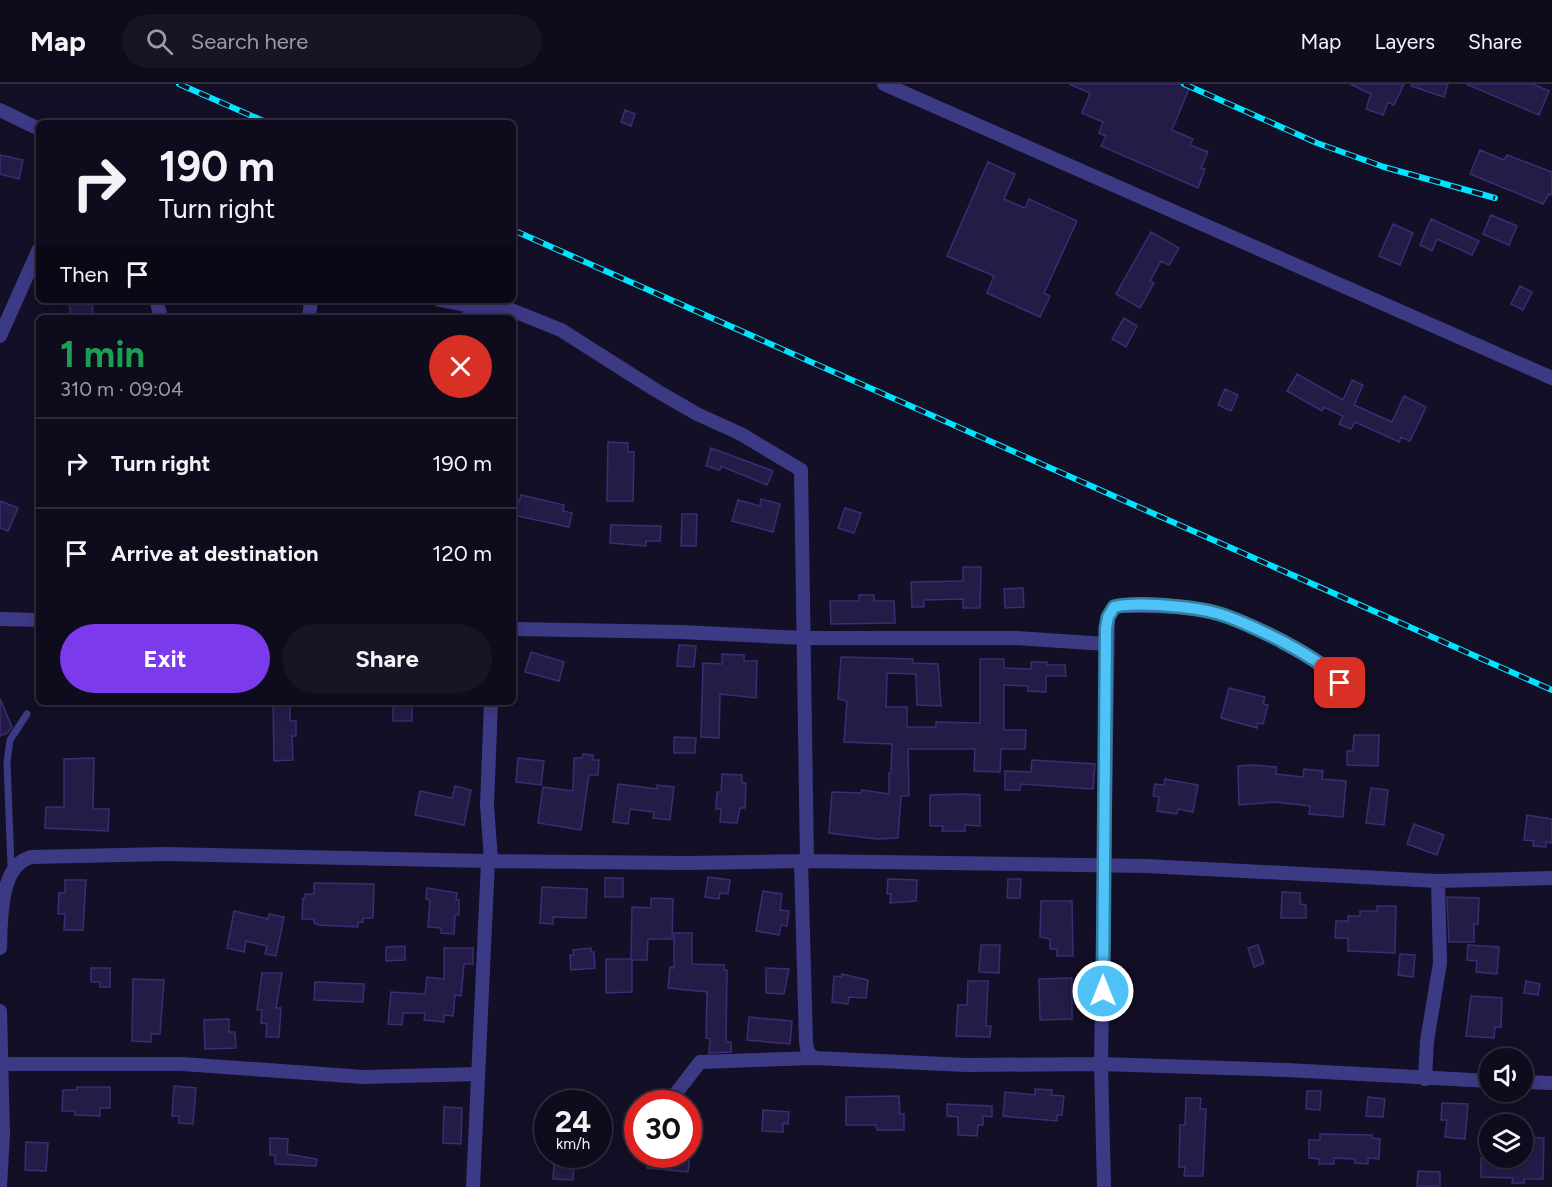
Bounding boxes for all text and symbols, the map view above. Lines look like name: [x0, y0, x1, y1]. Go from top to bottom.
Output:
search box: [122, 14, 542, 68]
text: Map: [30, 24, 86, 58]
icon: search: [143, 25, 176, 58]
text: Search here: [191, 28, 308, 55]
text: Map: [1301, 29, 1341, 54]
text: Layers: [1374, 29, 1435, 54]
text: Share: [1468, 29, 1522, 54]
text: 190 m: [159, 141, 275, 192]
icon: right: [60, 144, 138, 222]
text: Turn right: [159, 192, 275, 225]
icon: arrive: [121, 258, 154, 291]
text: Then: [60, 261, 109, 288]
text: 1 min: [60, 333, 145, 376]
button: close: [429, 335, 492, 398]
text: 310 m · 09:04: [60, 377, 183, 401]
icon: right: [60, 447, 93, 480]
text: Turn right: [111, 450, 210, 477]
text: 190 m: [432, 450, 492, 477]
icon: arrive: [60, 537, 93, 570]
text: Arrive at destination: [111, 540, 319, 567]
text: 120 m: [432, 540, 492, 567]
button: Exit: [60, 624, 270, 693]
button: Share: [282, 624, 492, 693]
pin: [1314, 657, 1365, 708]
icon: arrive: [1323, 666, 1356, 699]
position arrow: [1071, 959, 1135, 1023]
map controls: [1479, 1048, 1533, 1168]
button: sound: [1479, 1048, 1533, 1102]
speed limit sign: 30: [624, 1090, 702, 1168]
text: 24: [555, 1103, 591, 1140]
button: layers: [1479, 1114, 1533, 1168]
text: km/h: [556, 1135, 590, 1153]

